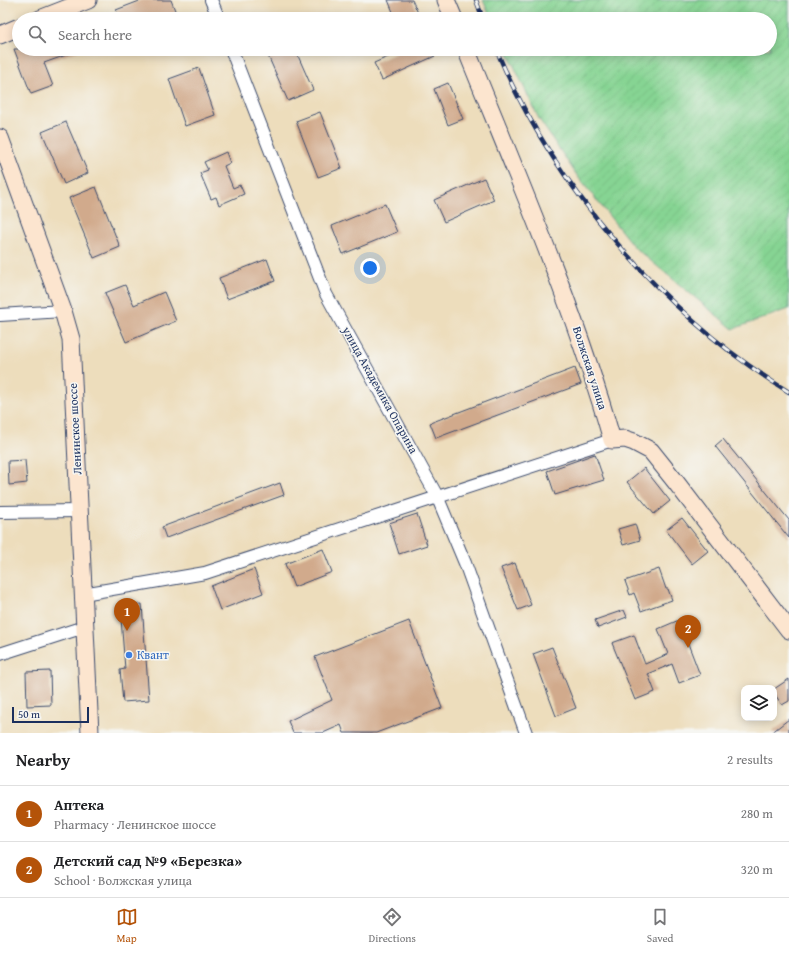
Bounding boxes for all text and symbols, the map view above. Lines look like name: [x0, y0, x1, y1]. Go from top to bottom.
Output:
search box: [12, 12, 777, 56]
icon: search: [26, 23, 48, 45]
text: Search here: [58, 24, 132, 45]
your location: [360, 258, 380, 278]
street label: улица Академика Опарина: [338, 322, 423, 457]
street label: Волжская улица: [569, 324, 612, 412]
street label: Ленинское шоссе: [64, 382, 85, 475]
pin: 1: [114, 598, 140, 631]
pin: 2: [675, 615, 701, 648]
place label: Квант: [137, 646, 169, 663]
marker: Квант: [124, 650, 134, 660]
map controls: [741, 685, 777, 721]
button: layers: [741, 685, 777, 721]
scale bar: [12, 705, 89, 724]
text: 50 m: [18, 706, 40, 722]
text: Nearby: [16, 747, 70, 772]
text: 2 results: [727, 750, 773, 769]
text: Аптека: [54, 794, 104, 815]
text: 1: [26, 804, 32, 823]
text: 280 m: [741, 804, 773, 823]
text: Pharmacy · Ленинское шоссе: [54, 815, 216, 834]
text: Детский сад №9 «Березка»: [54, 850, 242, 871]
text: 2: [26, 860, 32, 879]
text: 320 m: [741, 860, 773, 879]
text: School · Волжская улица: [54, 871, 192, 890]
tab: Map: [116, 906, 138, 946]
tab: Directions: [369, 906, 416, 946]
tab: Saved: [647, 906, 673, 946]

